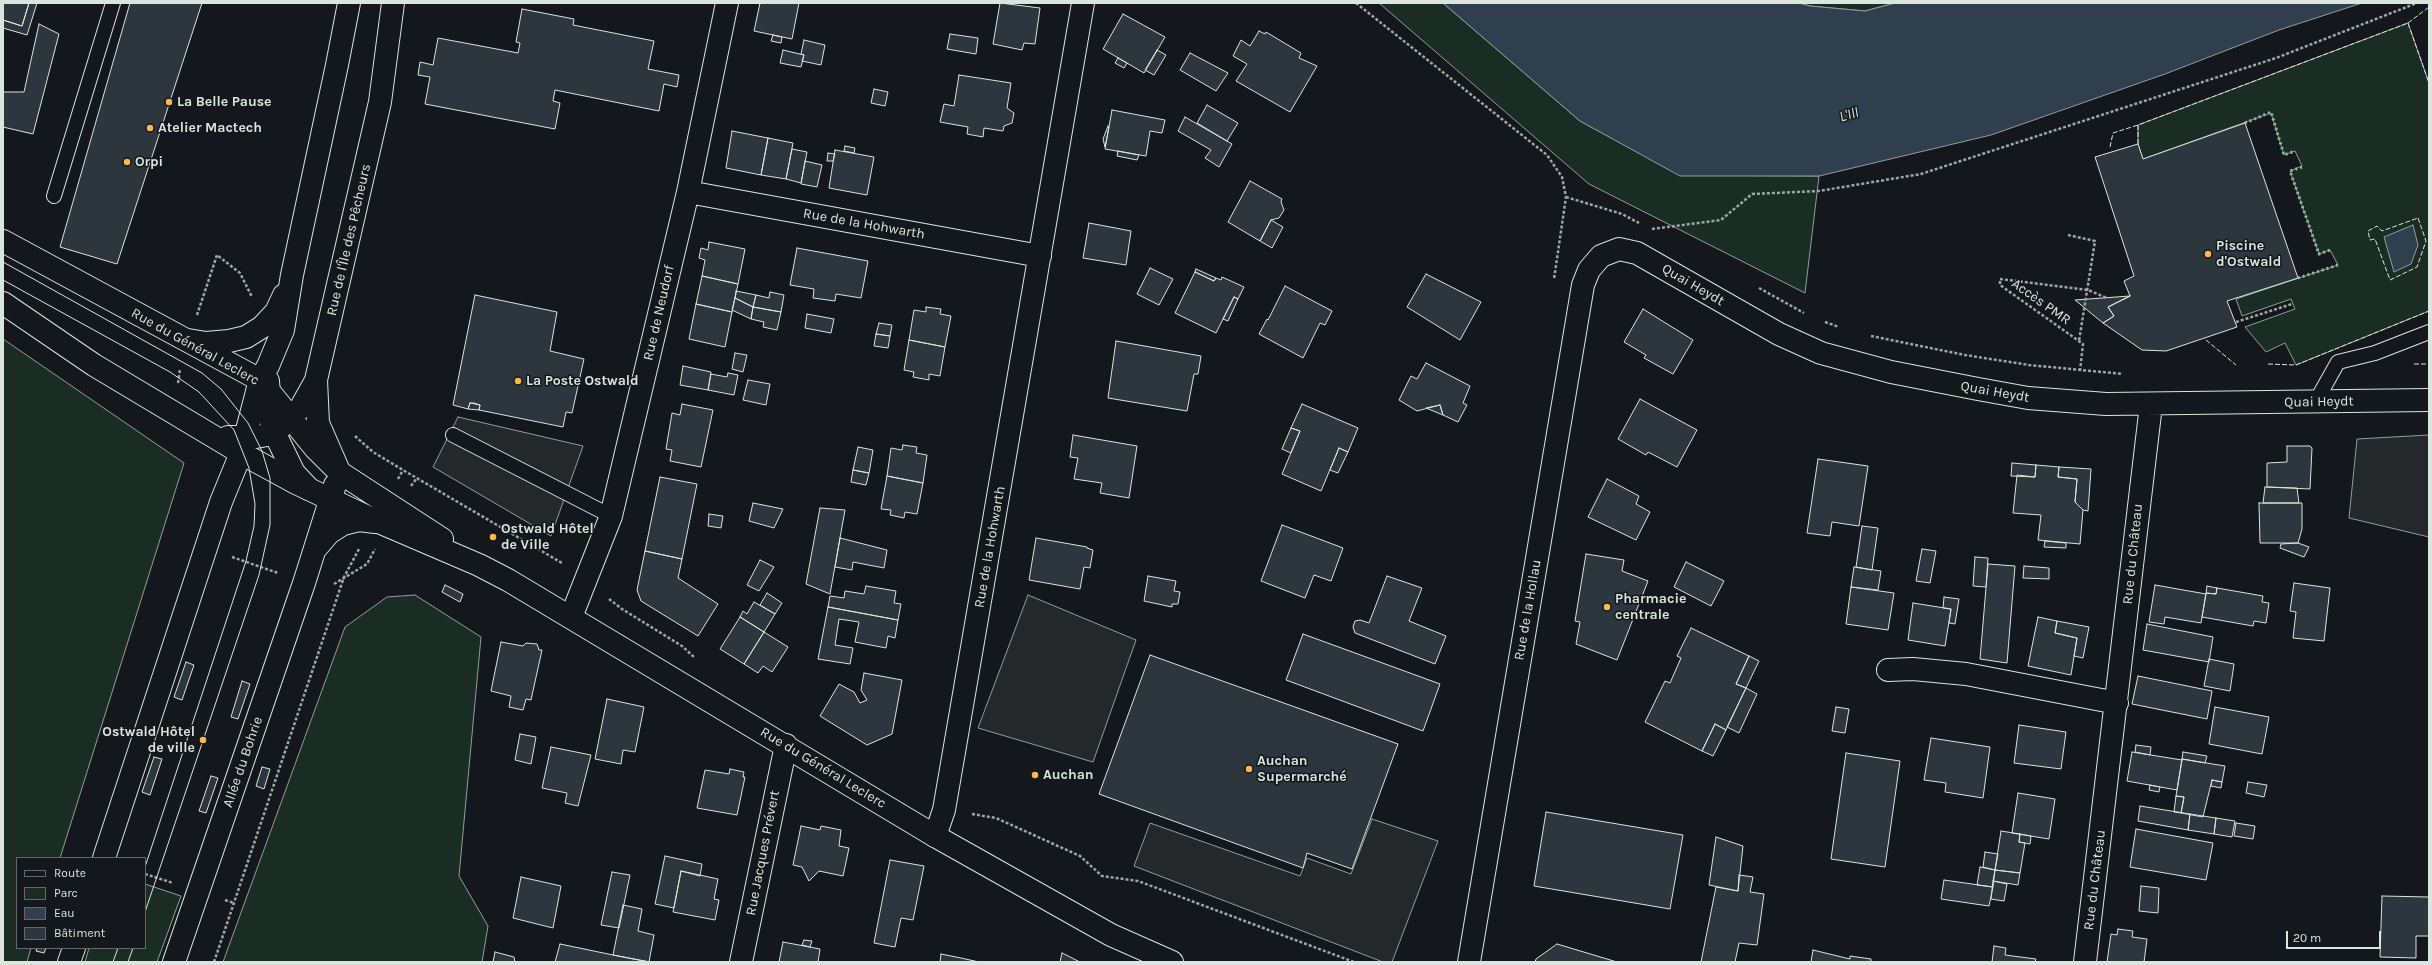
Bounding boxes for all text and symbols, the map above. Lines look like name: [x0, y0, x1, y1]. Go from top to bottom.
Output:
place label: La Belle Pause: [177, 94, 272, 110]
marker: La Belle Pause: [164, 97, 174, 107]
water label: L'Ill: [1837, 104, 1861, 126]
place label: Atelier Mactech: [158, 120, 262, 136]
marker: Atelier Mactech: [145, 123, 155, 133]
place label: Orpi: [135, 154, 163, 170]
marker: Orpi: [122, 157, 132, 167]
street label: Rue de l'Île des Pêcheurs: [323, 162, 375, 318]
street label: Rue de la Hohwarth: [802, 205, 926, 243]
place label: Piscine d'Ostwald: [2216, 238, 2281, 270]
marker: Piscine d'Ostwald: [2203, 249, 2213, 259]
street label: Quai Heydt: [1659, 260, 1727, 310]
street label: Rue de Neudorf: [640, 264, 678, 362]
street label: Accès PMR: [2008, 275, 2074, 329]
street label: Rue du Général Leclerc: [128, 305, 262, 389]
place label: La Poste Ostwald: [526, 373, 639, 389]
marker: La Poste Ostwald: [513, 376, 523, 386]
street label: Quai Heydt: [1959, 378, 2031, 406]
street label: Quai Heydt: [2284, 393, 2354, 411]
street label: Rue de la Hohwarth: [971, 485, 1009, 609]
street label: Rue du Château: [2119, 503, 2147, 605]
place label: Ostwald Hôtel de Ville: [501, 521, 594, 554]
marker: Ostwald Hôtel de Ville: [488, 532, 498, 542]
street label: Rue de la Hollau: [1511, 558, 1545, 662]
place label: Pharmacie centrale: [1615, 591, 1686, 624]
marker: Pharmacie centrale: [1602, 602, 1612, 612]
street label: Allée du Bohrie: [220, 714, 266, 810]
place label: Ostwald Hôtel de ville: [102, 724, 195, 756]
street label: Rue du Général Leclerc: [757, 724, 889, 812]
marker: Ostwald Hôtel de ville: [198, 735, 208, 745]
place label: Auchan Supermarché: [1257, 753, 1347, 786]
marker: Auchan Supermarché: [1244, 764, 1254, 774]
place label: Auchan: [1043, 767, 1094, 783]
marker: Auchan: [1030, 770, 1040, 780]
street label: Rue Jacques Prévert: [743, 789, 783, 917]
street label: Rue du Château: [2081, 829, 2109, 931]
legend: [16, 857, 146, 949]
text: Route: [54, 866, 86, 880]
text: Parc: [54, 886, 78, 900]
text: Eau: [54, 906, 75, 920]
scale bar: [2288, 923, 2383, 949]
text: Bâtiment: [54, 926, 105, 940]
text: 20 m: [2293, 931, 2321, 945]

